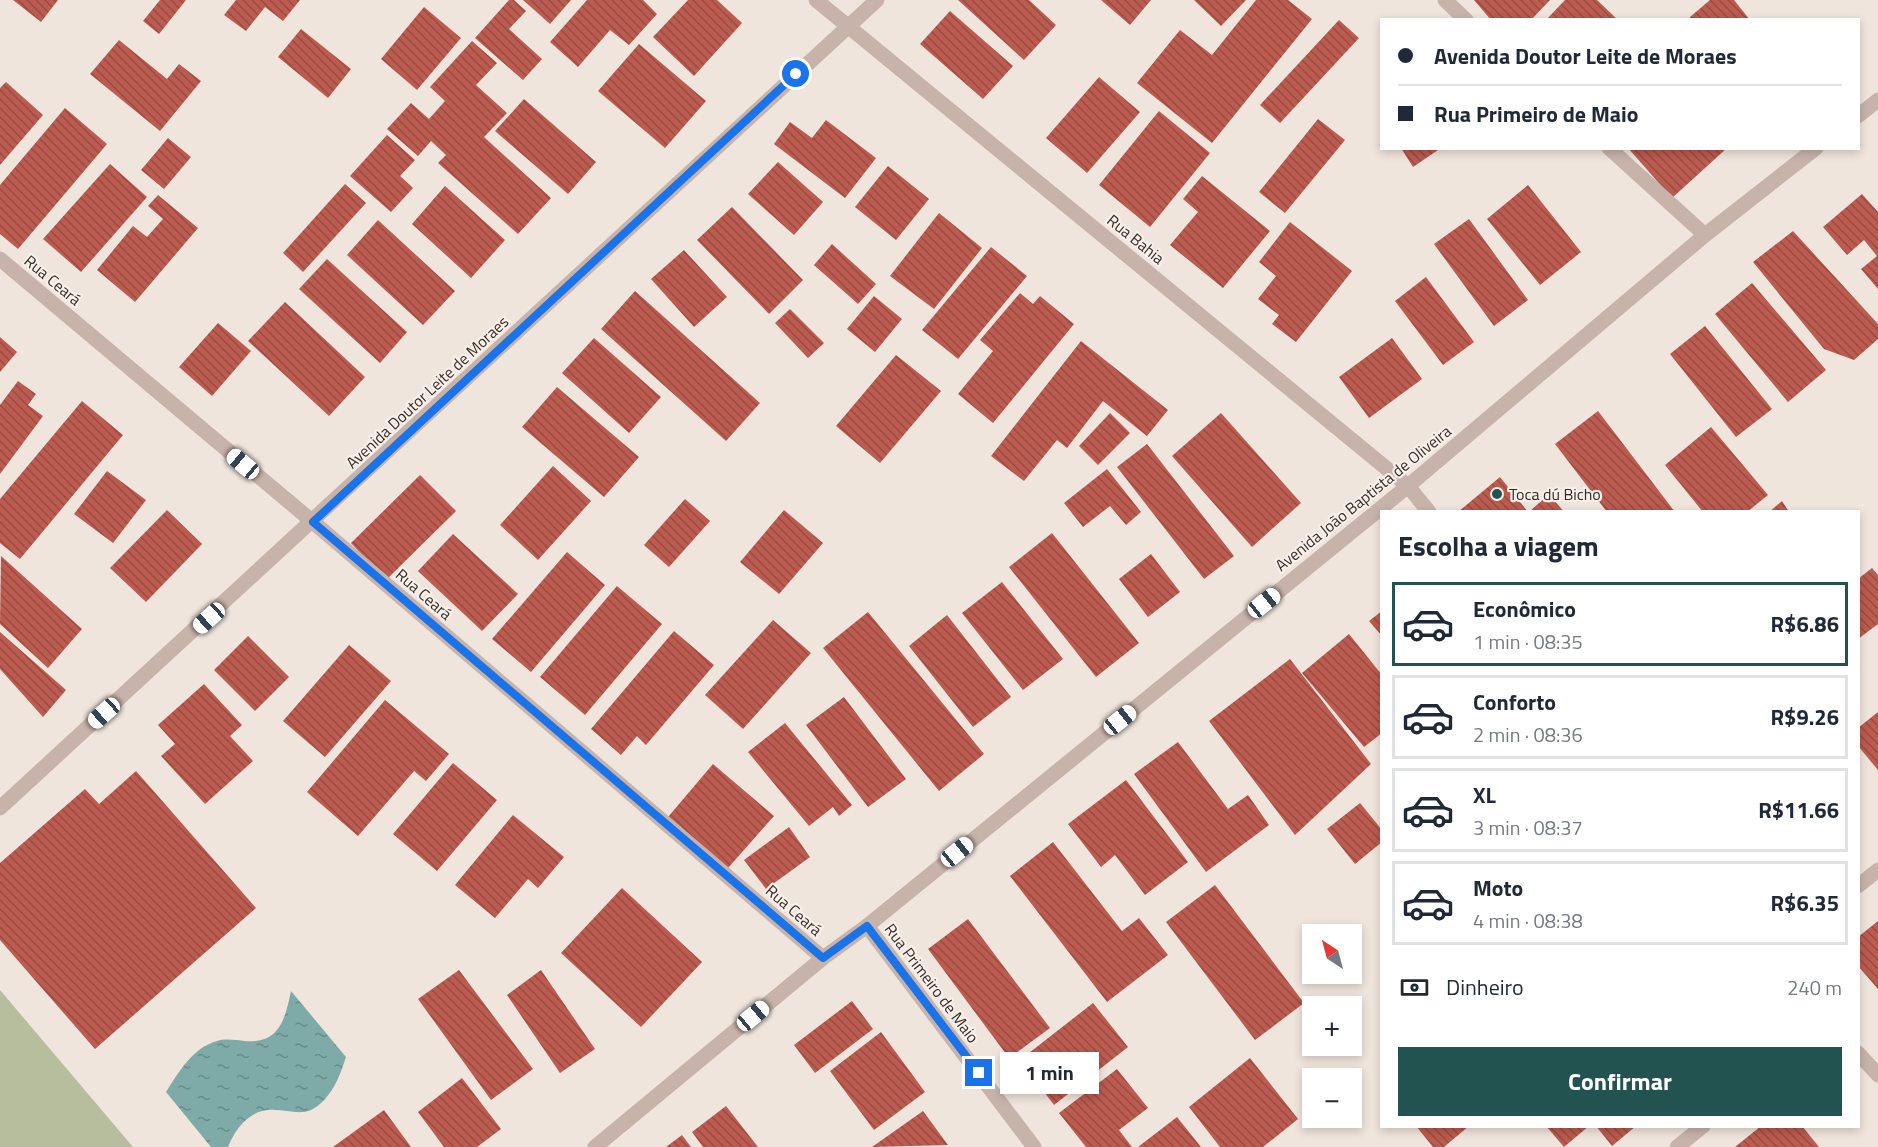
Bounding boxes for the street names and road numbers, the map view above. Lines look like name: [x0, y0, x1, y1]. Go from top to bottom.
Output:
street label: Rua Bahia: [1102, 208, 1170, 270]
street label: Rua Ceará: [19, 249, 87, 311]
street label: Avenida Doutor Leite de Moraes: [340, 310, 514, 474]
street label: Avenida João Baptista de Oliveira: [1270, 419, 1456, 577]
street label: Rua Ceará: [390, 563, 458, 625]
street label: Rua Ceará: [760, 879, 828, 941]
street label: Rua Primeiro de Maio: [879, 918, 985, 1048]

